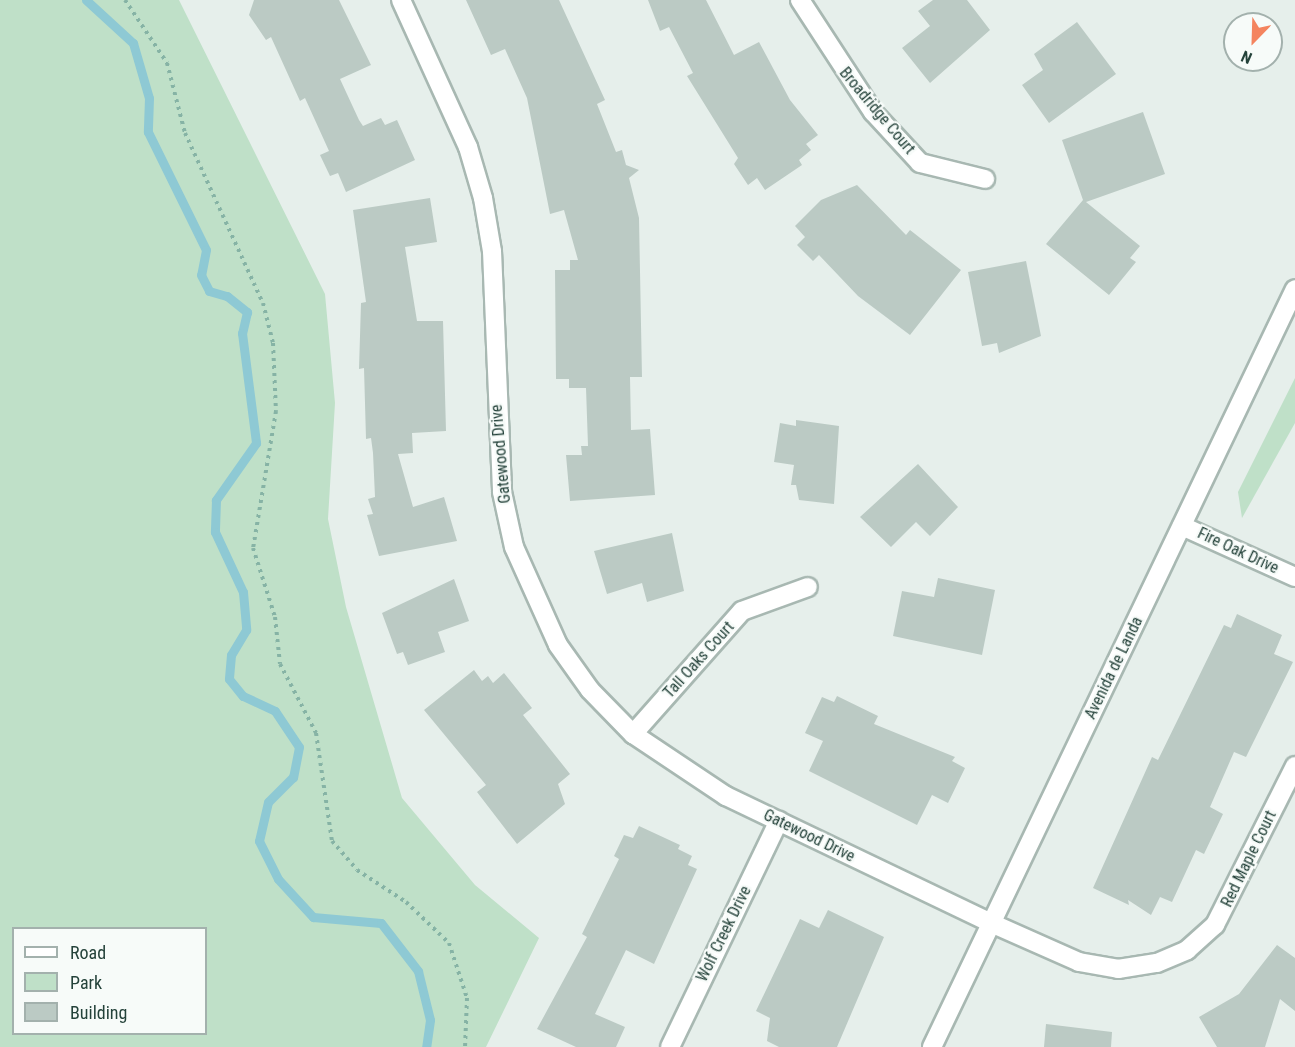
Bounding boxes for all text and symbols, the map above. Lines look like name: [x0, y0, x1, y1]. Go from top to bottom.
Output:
north arrow: [1223, 12, 1283, 72]
text: N: [1238, 47, 1255, 68]
street label: Broadridge Court: [835, 64, 919, 158]
street label: Gatewood Drive: [487, 404, 515, 504]
street label: Fire Oak Drive: [1194, 524, 1282, 578]
street label: Avenida de Landa: [1081, 614, 1147, 722]
street label: Tall Oaks Court: [660, 618, 738, 702]
street label: Gatewood Drive: [760, 806, 858, 866]
street label: Red Maple Court: [1217, 808, 1281, 910]
street label: Wolf Creek Drive: [693, 883, 755, 985]
legend: [12, 927, 207, 1035]
text: Road: [70, 942, 106, 963]
text: Park: [70, 972, 102, 993]
text: Building: [70, 1002, 127, 1023]

